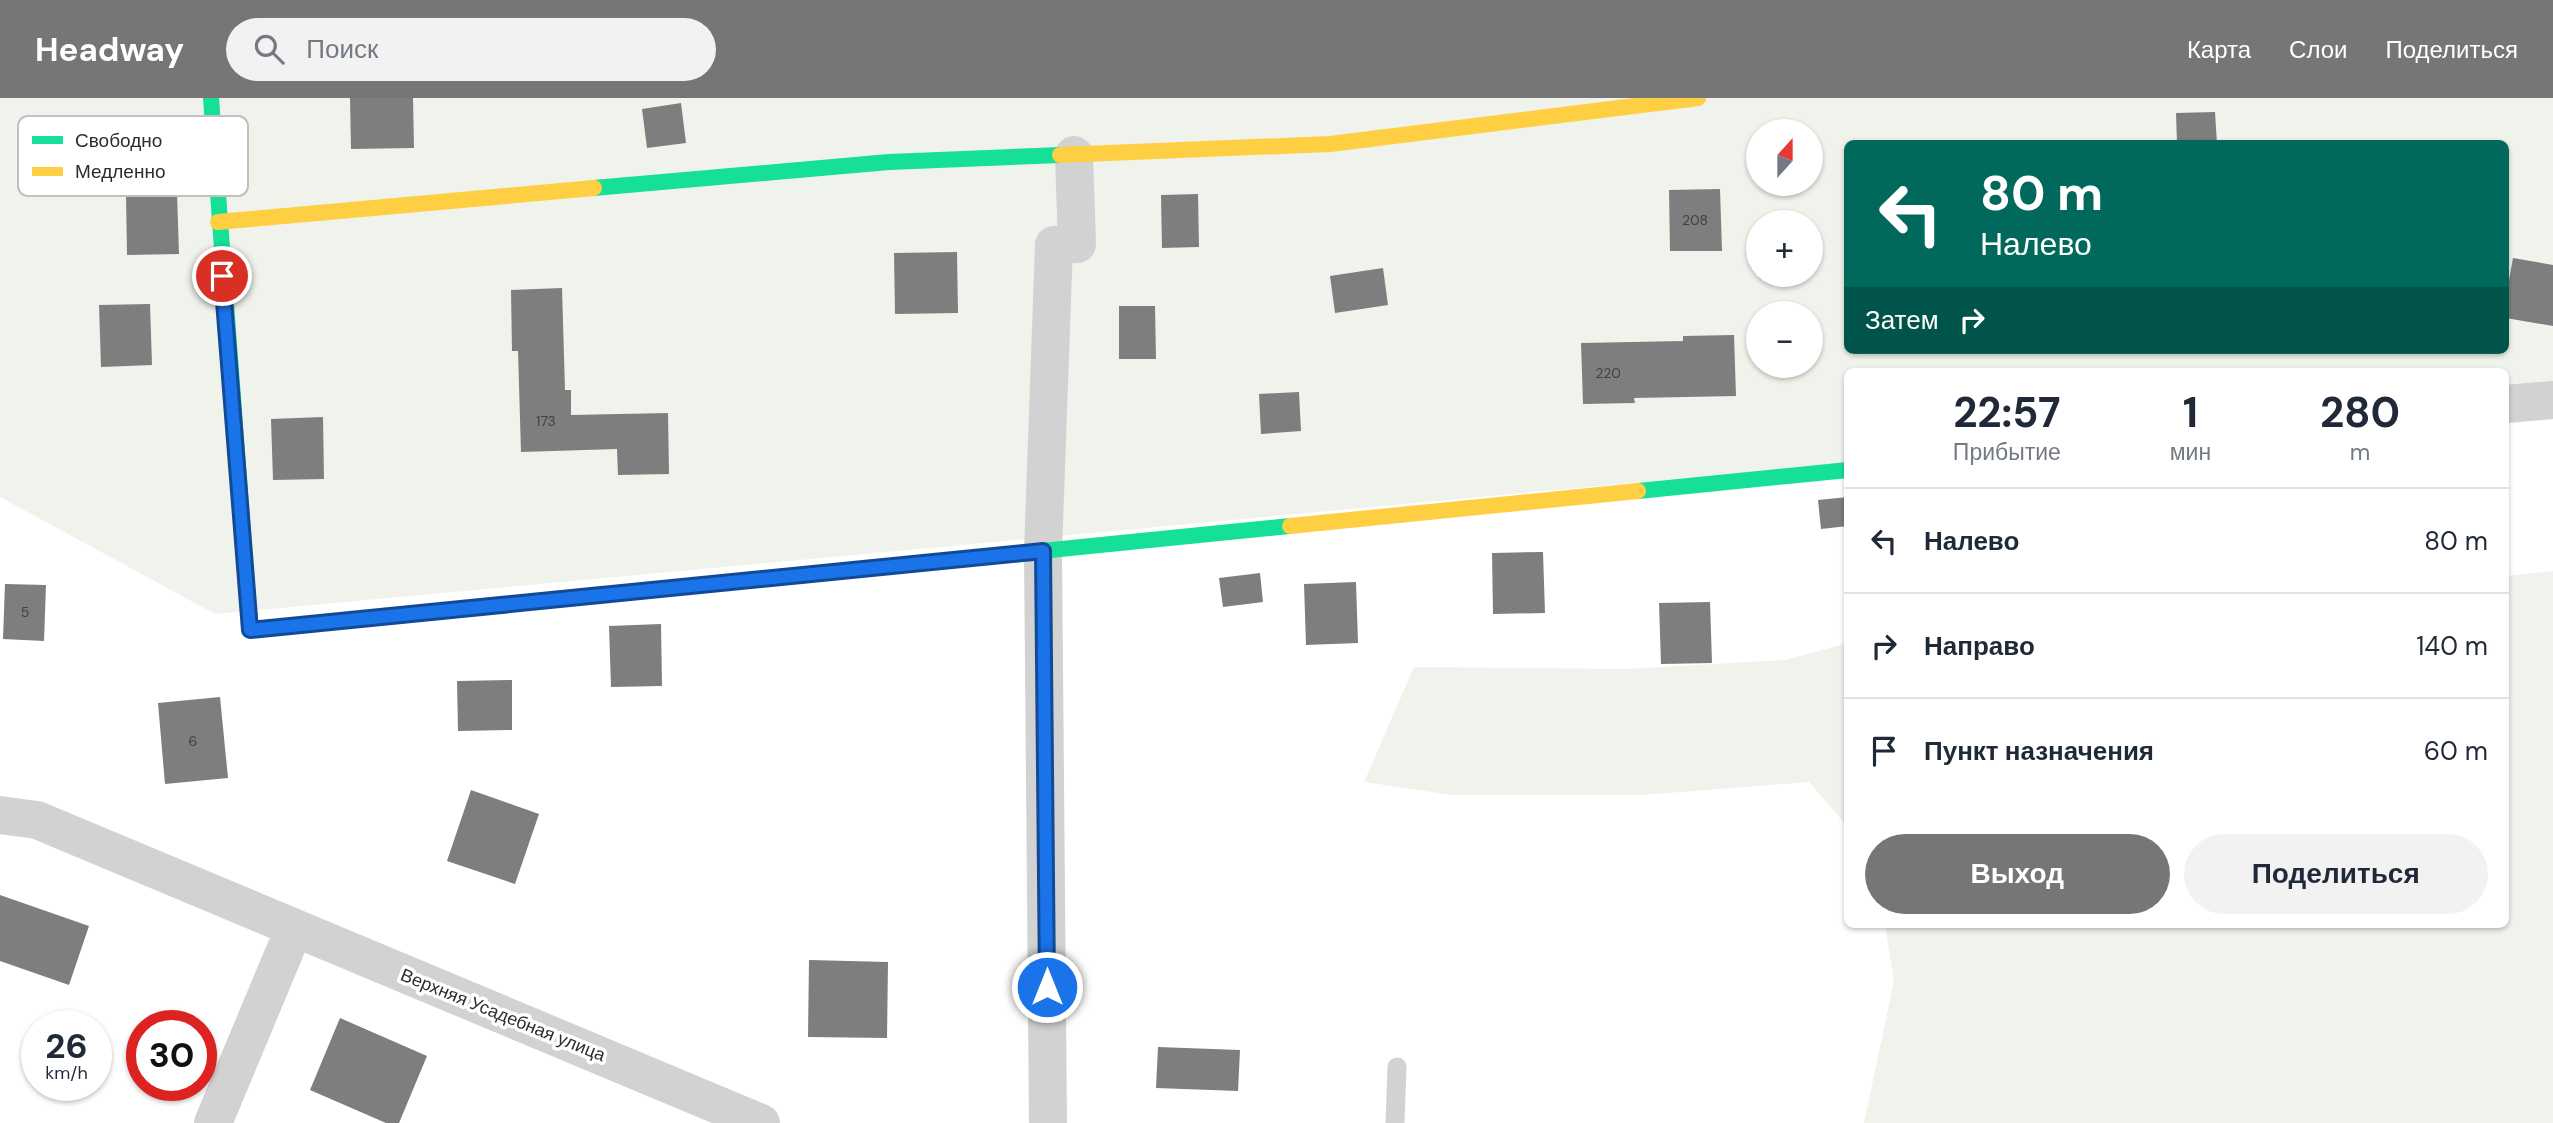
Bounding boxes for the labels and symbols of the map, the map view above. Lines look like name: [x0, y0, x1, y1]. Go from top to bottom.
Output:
legend: [18, 116, 248, 196]
north arrow: [1746, 119, 1824, 196]
text: Свободно: [75, 128, 162, 153]
text: Медленно: [75, 159, 165, 184]
house number: 208: [1682, 211, 1708, 229]
pin: [192, 246, 252, 306]
house number: 220: [1595, 364, 1621, 382]
house number: 173: [536, 412, 556, 430]
house number: 5: [21, 603, 29, 621]
house number: 6: [189, 732, 197, 750]
position arrow: [1010, 950, 1084, 1024]
street label: Верхняя Усадебная улица: [397, 963, 610, 1067]
speed limit sign: 30: [126, 1010, 217, 1101]

